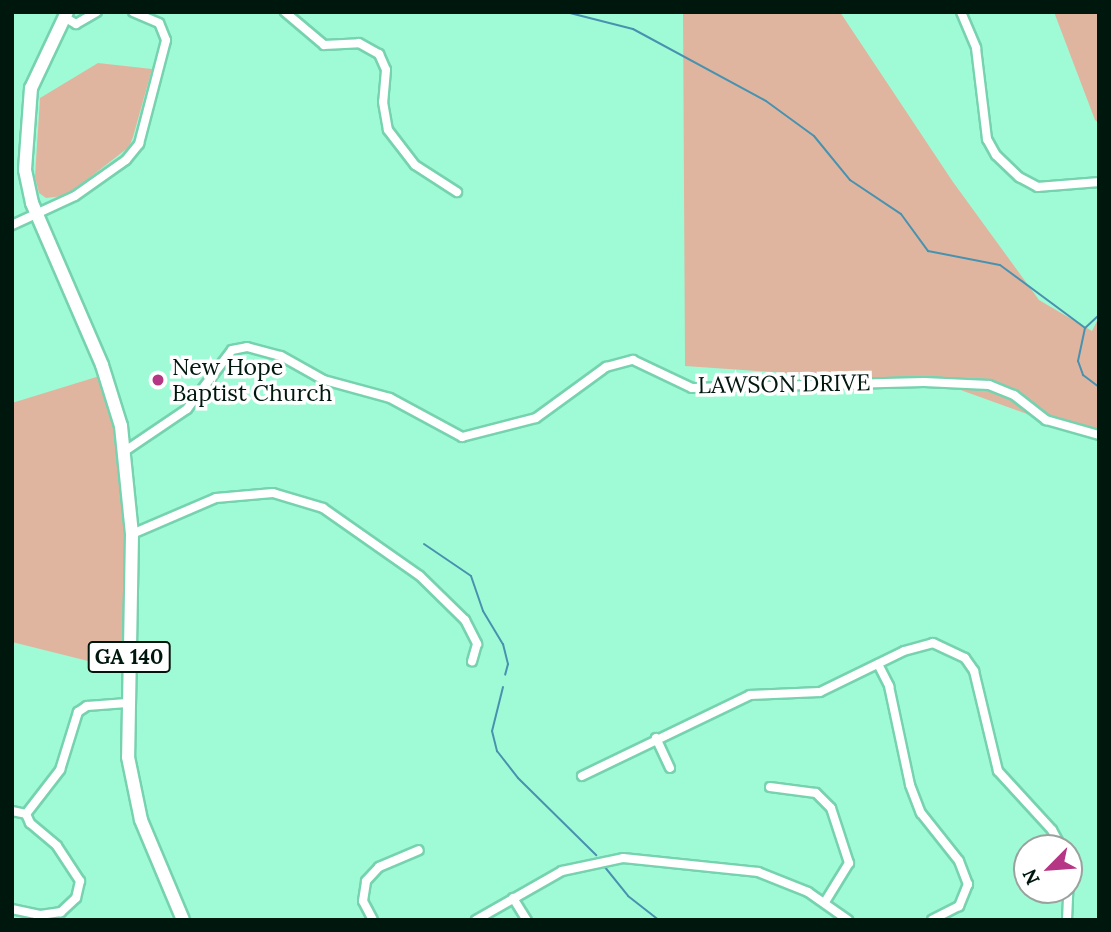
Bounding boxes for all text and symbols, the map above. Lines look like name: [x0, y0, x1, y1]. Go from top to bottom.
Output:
place label: New Hope Baptist Church: [172, 353, 332, 407]
street label: LAWSON DRIVE: [697, 369, 871, 399]
marker: New Hope Baptist Church: [150, 372, 166, 388]
road number: GA 140: [87, 640, 171, 674]
north arrow: [1013, 834, 1083, 904]
text: N: [1017, 865, 1045, 889]

